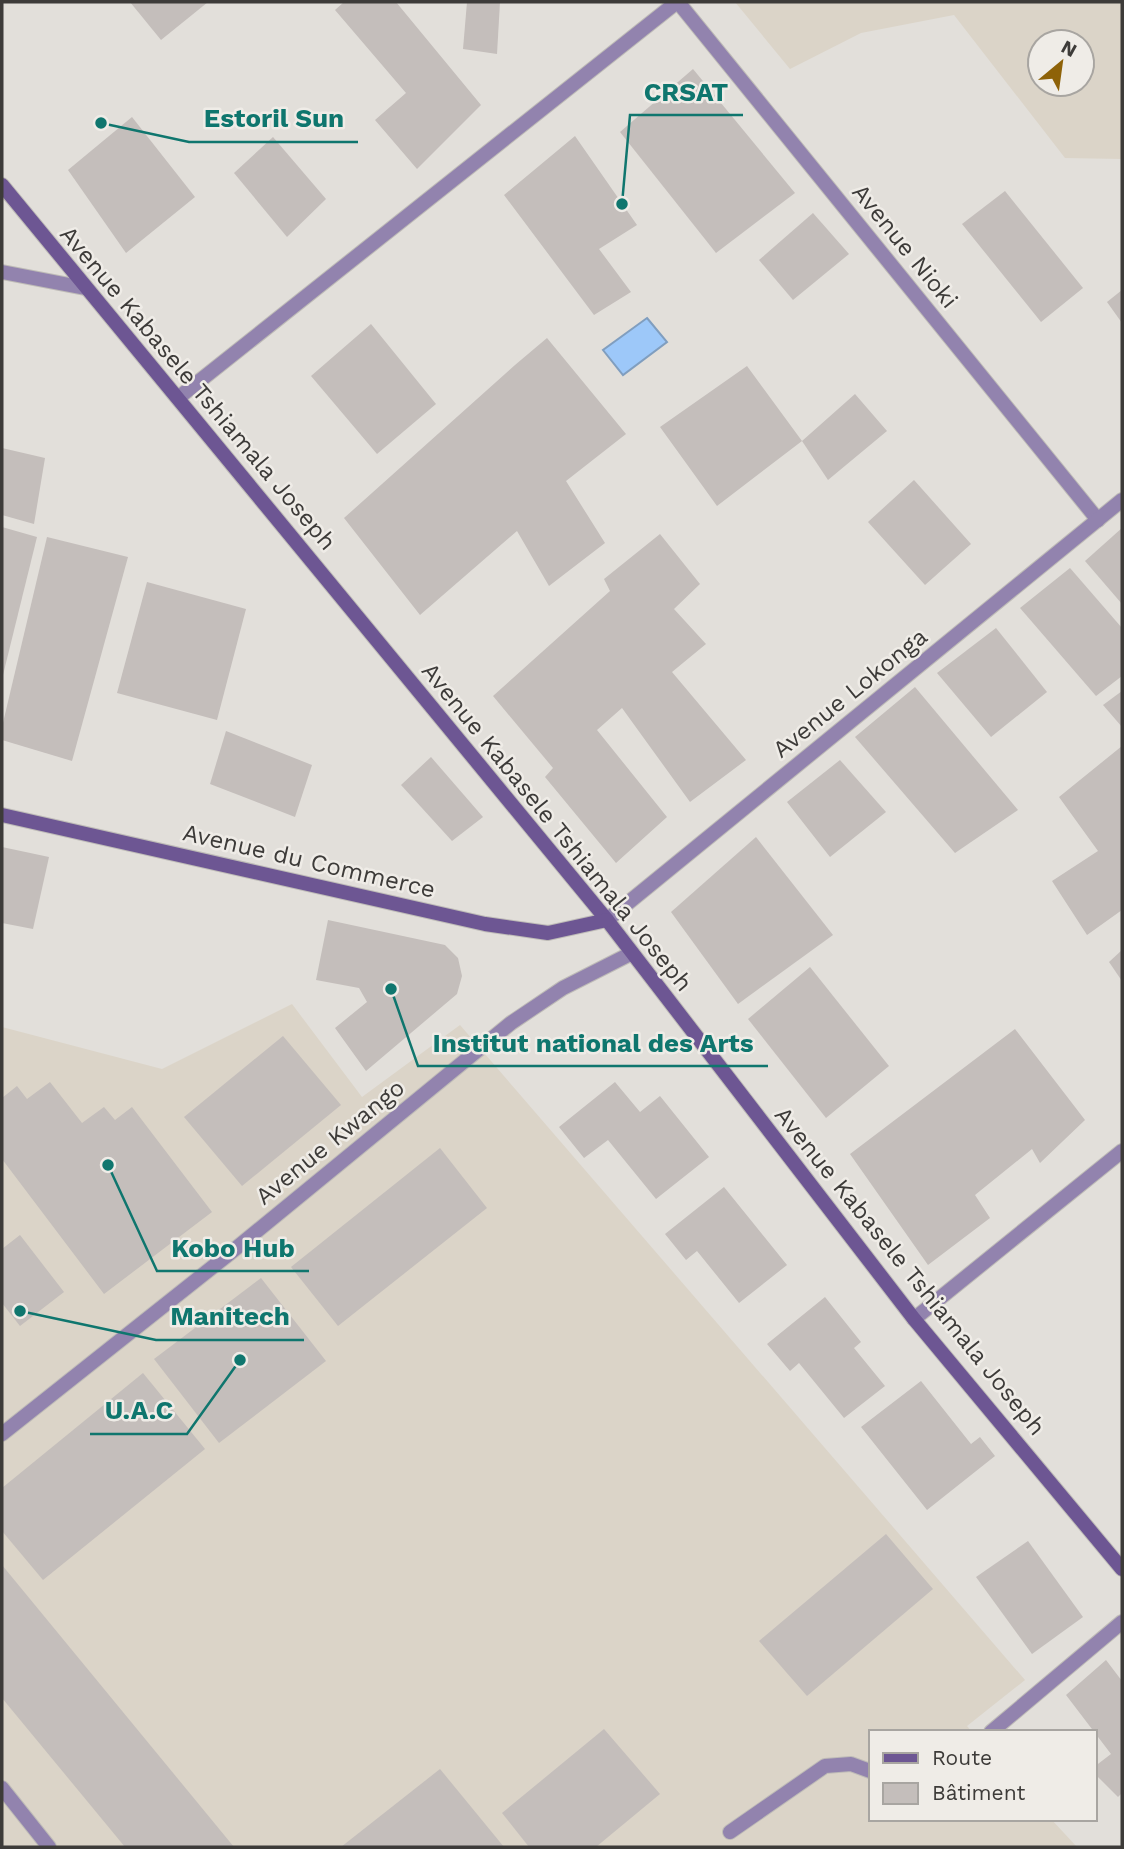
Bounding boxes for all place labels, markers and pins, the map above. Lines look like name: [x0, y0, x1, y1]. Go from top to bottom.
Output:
callout: CRSAT: [630, 68, 743, 115]
callout: Estoril Sun: [189, 95, 358, 142]
callout: Institut national des Arts: [418, 1019, 768, 1066]
callout: Kobo Hub: [157, 1224, 309, 1271]
callout: Manitech: [156, 1293, 304, 1340]
callout: U.A.C: [90, 1387, 187, 1434]

